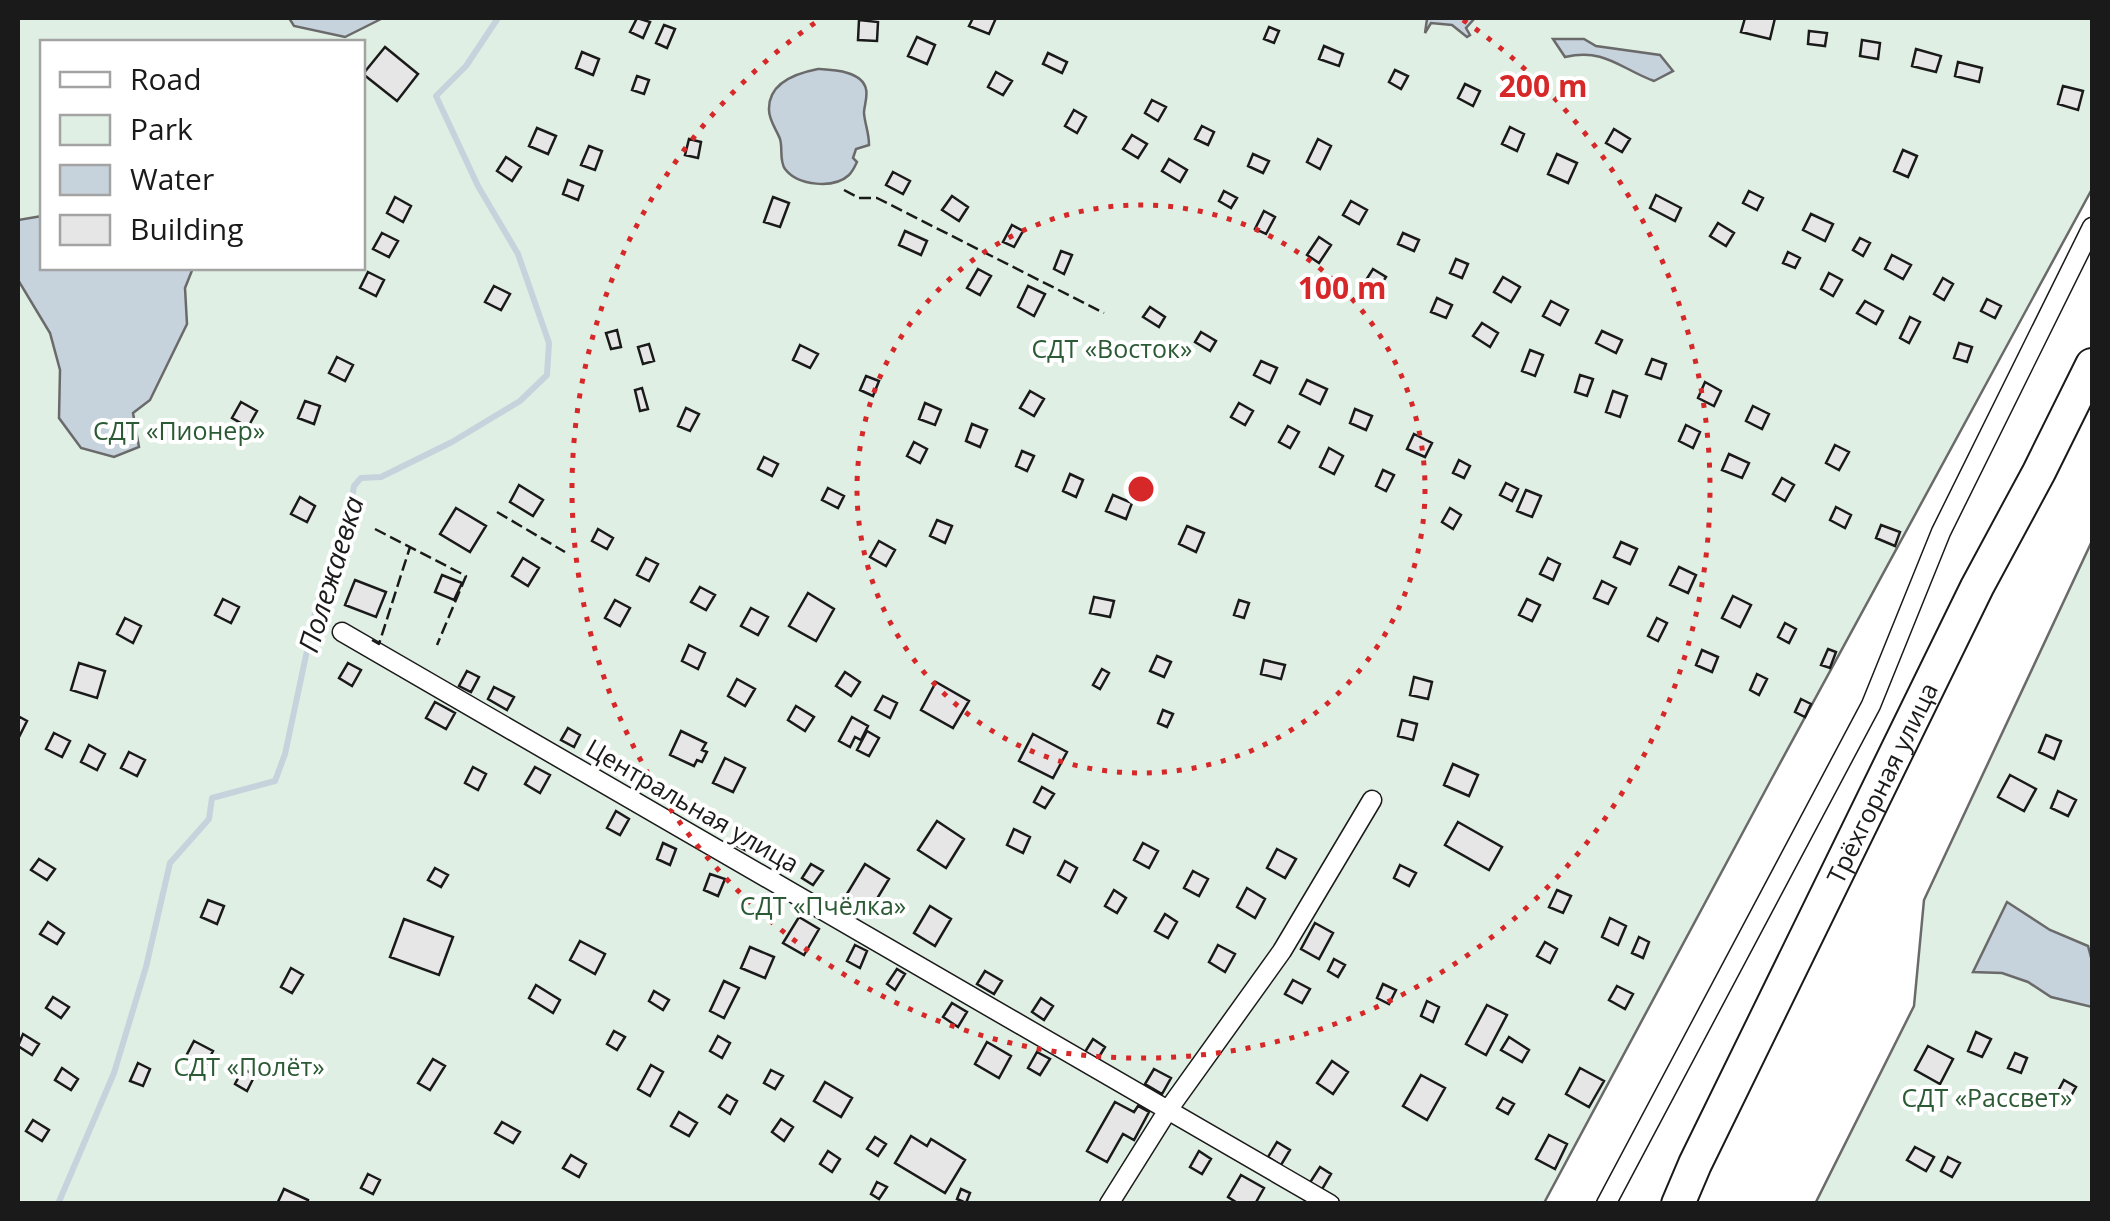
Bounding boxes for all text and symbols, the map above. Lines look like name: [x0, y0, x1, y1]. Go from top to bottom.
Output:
legend: [40, 40, 365, 270]
text: Road: [130, 58, 202, 99]
text: 200 m: [1499, 65, 1587, 106]
text: Park: [130, 108, 193, 149]
text: Water: [130, 158, 214, 199]
text: Building: [130, 208, 244, 249]
text: 100 m: [1298, 267, 1386, 308]
park label: СДТ «Восток»: [1032, 331, 1192, 365]
park label: СДТ «Пионер»: [93, 413, 265, 447]
centre of rings: [1123, 471, 1159, 507]
water label: Полежаевка: [288, 491, 372, 657]
street label: Трёхгорная улица: [1818, 676, 1945, 889]
street label: Центральная улица: [580, 730, 806, 880]
park label: СДТ «Пчёлка»: [740, 888, 906, 922]
park label: СДТ «Полёт»: [173, 1049, 325, 1083]
park label: СДТ «Рассвет»: [1902, 1080, 2072, 1114]

